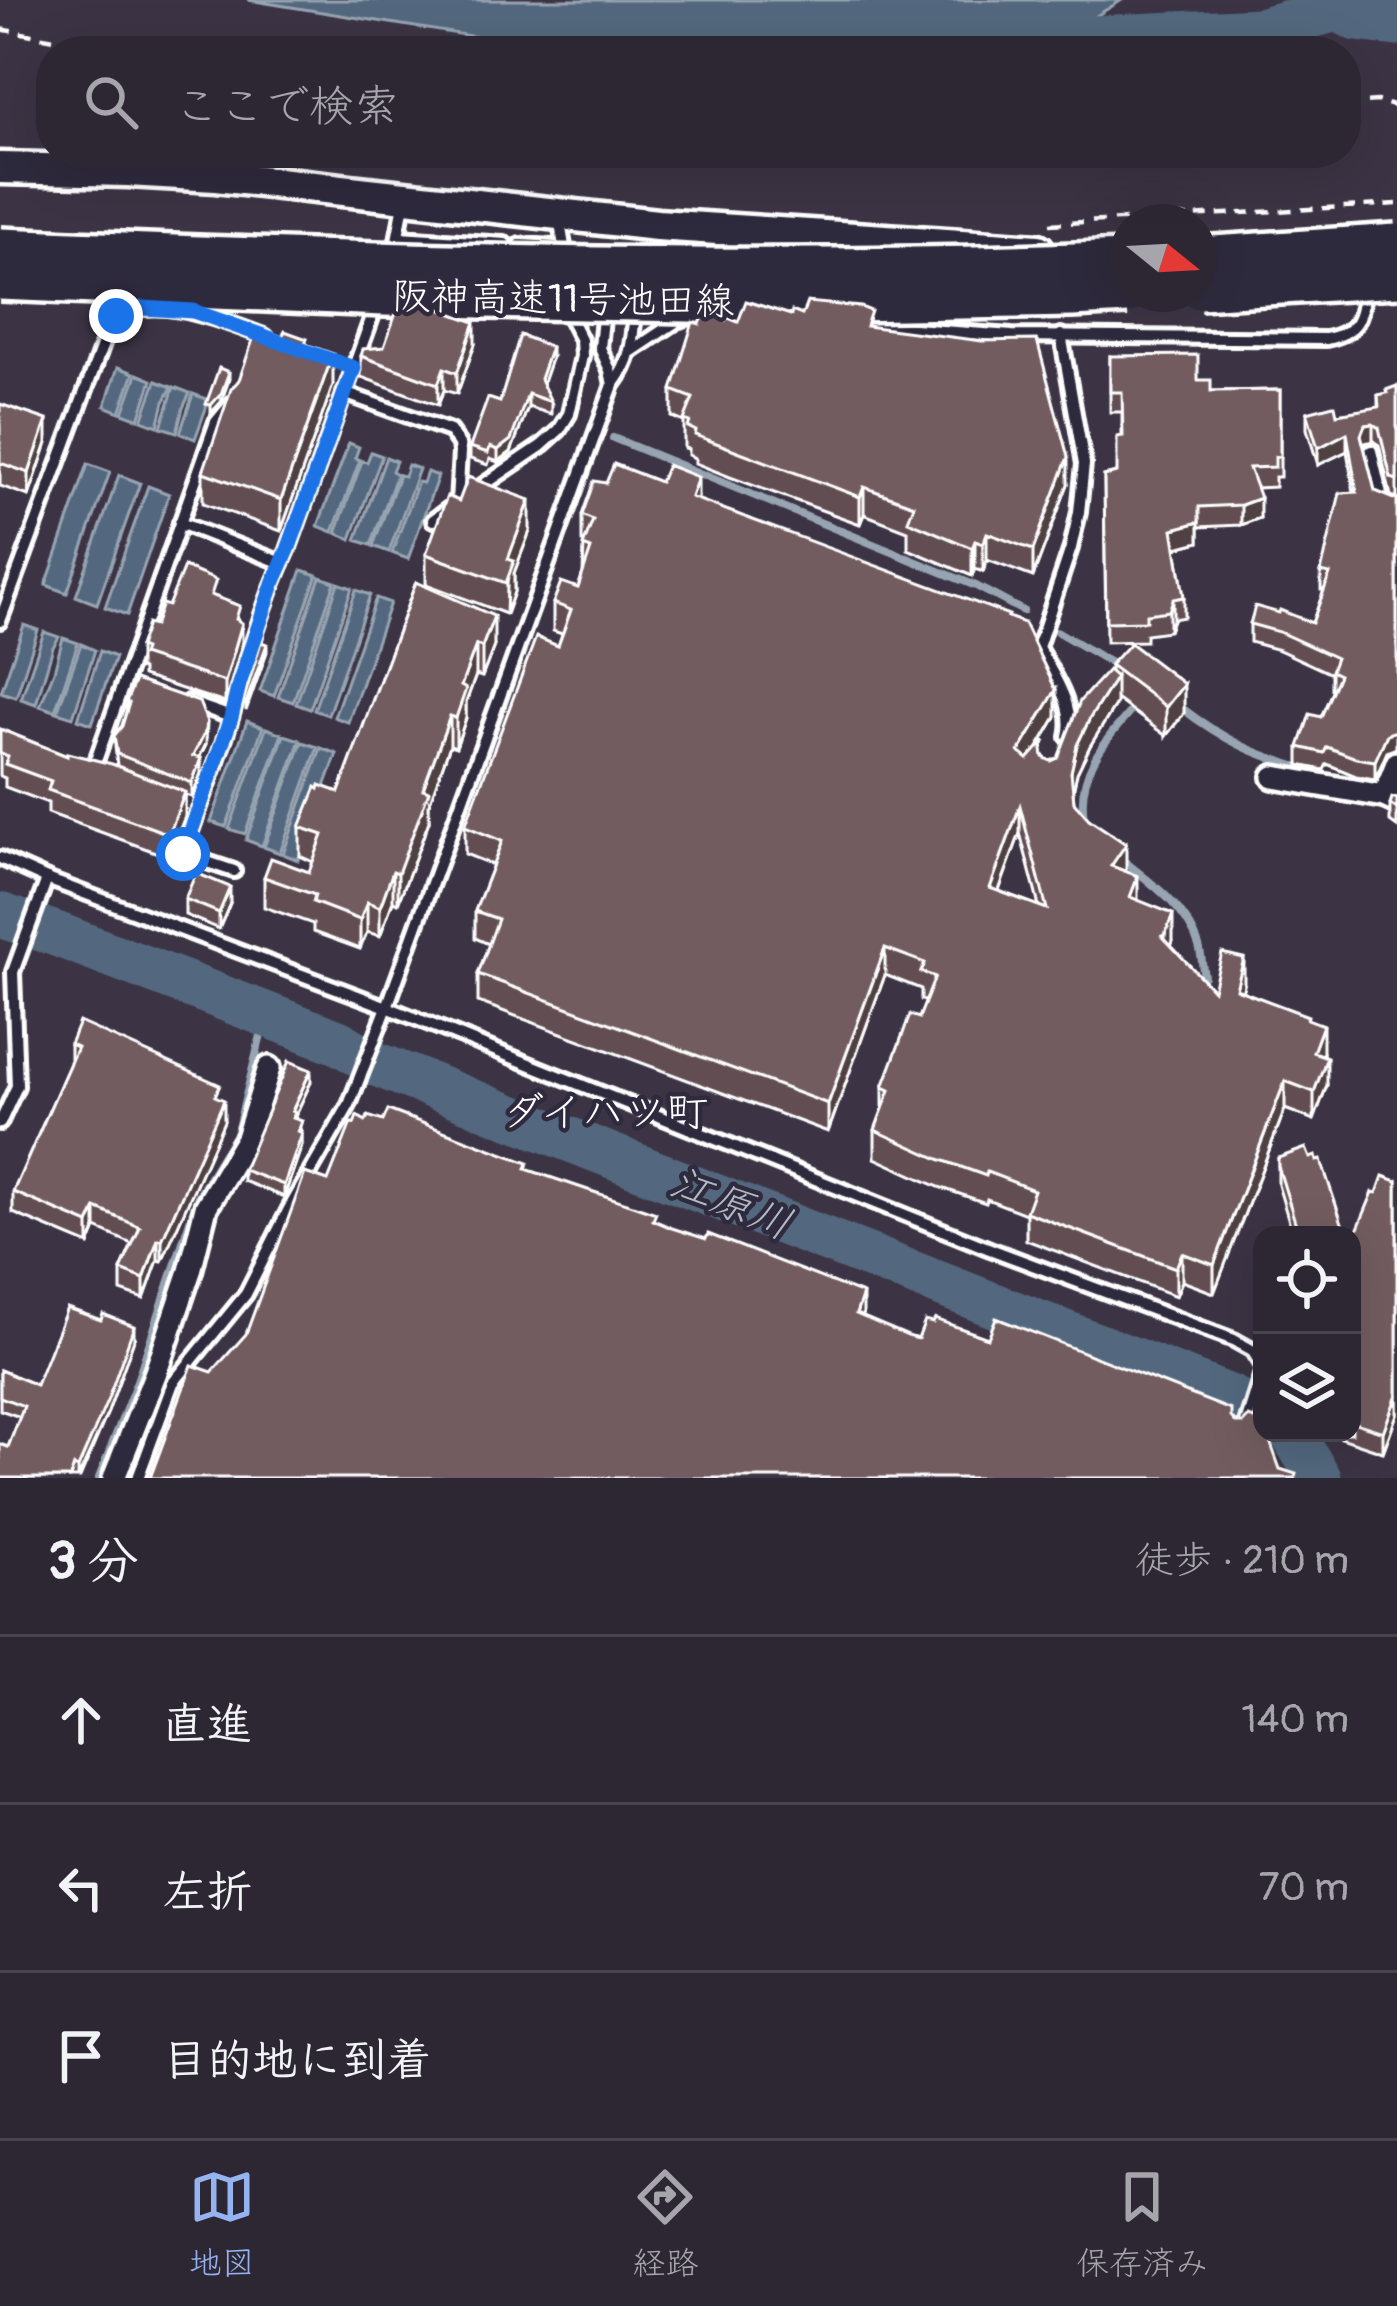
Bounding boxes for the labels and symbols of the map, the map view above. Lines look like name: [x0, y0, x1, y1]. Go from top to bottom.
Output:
north arrow: [1109, 204, 1217, 312]
street label: 阪神高速11号池田線: [391, 272, 735, 326]
route end: [89, 289, 143, 343]
route start: [156, 827, 210, 881]
district label: ダイハツ町: [502, 1087, 708, 1139]
water label: 江原川: [663, 1156, 799, 1252]

